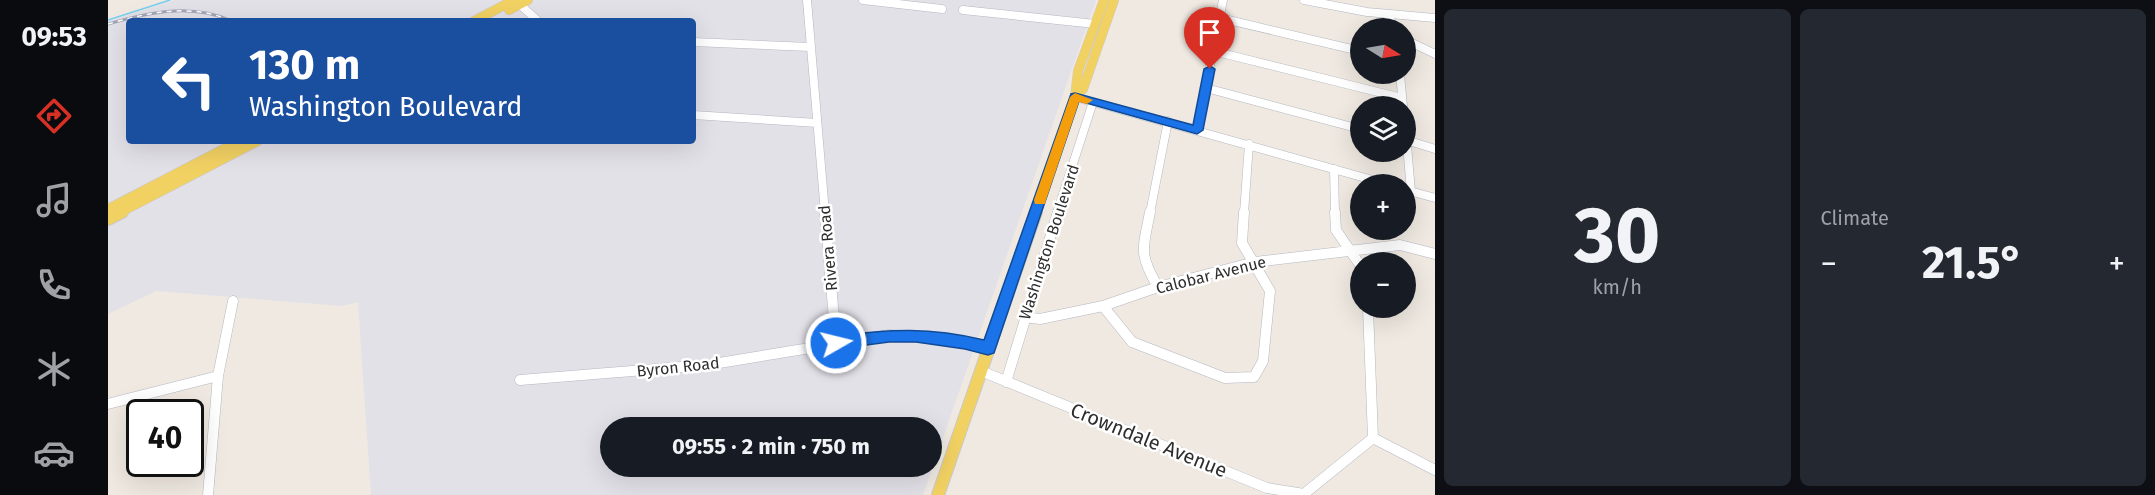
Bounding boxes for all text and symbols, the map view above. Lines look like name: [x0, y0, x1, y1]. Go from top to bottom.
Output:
pin: [1184, 7, 1235, 69]
icon: arrive: [1193, 16, 1226, 49]
north arrow: [1350, 18, 1416, 84]
map controls: [1350, 18, 1416, 318]
text: 09:53: [21, 21, 87, 53]
text: 130 m: [249, 40, 360, 90]
icon: left: [150, 42, 228, 120]
text: Washington Boulevard: [249, 91, 522, 123]
icon: directions: [33, 95, 75, 137]
button: layers: [1350, 96, 1416, 162]
street label: Washington Boulevard: [1015, 162, 1083, 322]
button: +: [1350, 174, 1416, 240]
icon: music: [33, 179, 75, 221]
text: 30: [1574, 189, 1660, 283]
street label: Rivera Road: [815, 204, 841, 292]
text: Climate: [1821, 206, 1889, 230]
text: 21.5°: [1922, 236, 2024, 290]
text: −: [1821, 244, 1837, 284]
text: +: [2109, 244, 2125, 284]
street label: Calobar Avenue: [1154, 252, 1268, 298]
button: −: [1350, 252, 1416, 318]
icon: phone: [33, 264, 75, 306]
text: km/h: [1593, 275, 1642, 299]
position arrow: [804, 311, 868, 375]
icon: climate: [33, 348, 75, 390]
street label: Byron Road: [636, 353, 720, 381]
street label: Crowndale Avenue: [1067, 398, 1231, 482]
speed limit sign: 40: [126, 399, 204, 477]
icon: car: [33, 432, 75, 474]
text: 09:55 · 2 min · 750 m: [672, 433, 870, 460]

